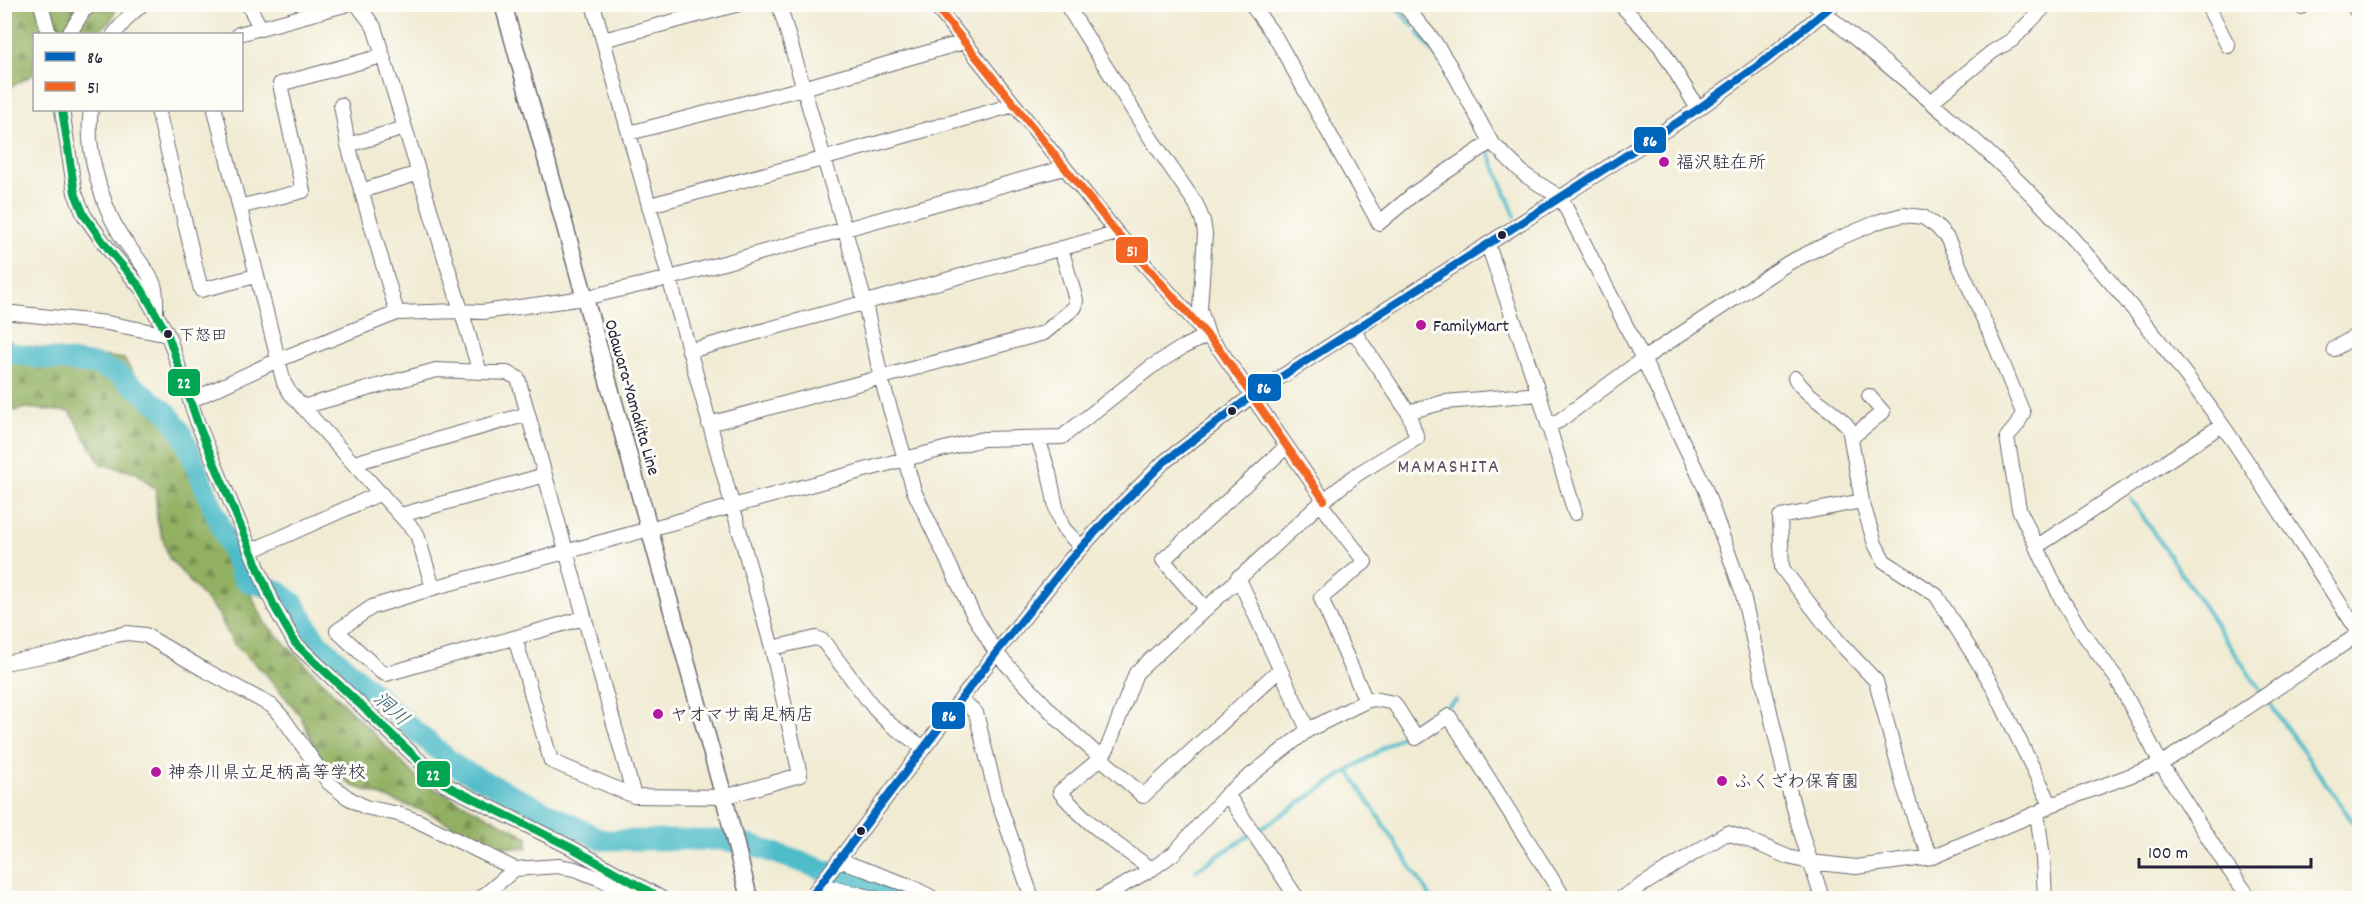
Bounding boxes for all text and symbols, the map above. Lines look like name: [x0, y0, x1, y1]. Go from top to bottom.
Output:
legend: [33, 33, 243, 111]
text: 86: [87, 47, 103, 72]
text: 51: [87, 77, 99, 102]
line badge: 86: [1633, 126, 1667, 154]
text: 86: [1643, 131, 1657, 154]
place label: 福沢駐在所: [1676, 152, 1766, 177]
marker: 福沢駐在所: [1657, 155, 1671, 169]
unlabelled marker: [1496, 229, 1508, 241]
line badge: 51: [1115, 236, 1149, 264]
text: 51: [1127, 241, 1137, 264]
place label: FamilyMart: [1433, 315, 1509, 340]
street label: Odawara-Yamakita Line: [596, 317, 665, 479]
marker: FamilyMart: [1414, 318, 1428, 332]
place label: 下怒田: [179, 325, 227, 348]
marker: 下怒田: [162, 328, 174, 340]
line badge: 22: [167, 368, 201, 397]
text: 22: [177, 373, 191, 396]
line badge: 86: [1247, 373, 1282, 402]
text: 86: [1257, 378, 1271, 401]
unlabelled marker: [1226, 405, 1238, 417]
district label: MAMASHITA: [1398, 454, 1500, 482]
water label: 洞川: [366, 686, 414, 734]
line badge: 86: [931, 701, 966, 730]
place label: ヤオマサ南足柄店: [670, 704, 814, 729]
text: 86: [942, 706, 956, 729]
marker: ヤオマサ南足柄店: [651, 707, 665, 721]
line badge: 22: [416, 760, 451, 788]
place label: 神奈川県立足柄高等学校: [168, 762, 366, 787]
marker: 神奈川県立足柄高等学校: [149, 765, 163, 779]
text: 22: [426, 765, 440, 788]
place label: ふくざわ保育園: [1734, 771, 1859, 796]
marker: ふくざわ保育園: [1715, 774, 1729, 788]
unlabelled marker: [855, 825, 867, 837]
scale bar: [2139, 831, 2312, 869]
text: 100 m: [2148, 842, 2188, 867]

